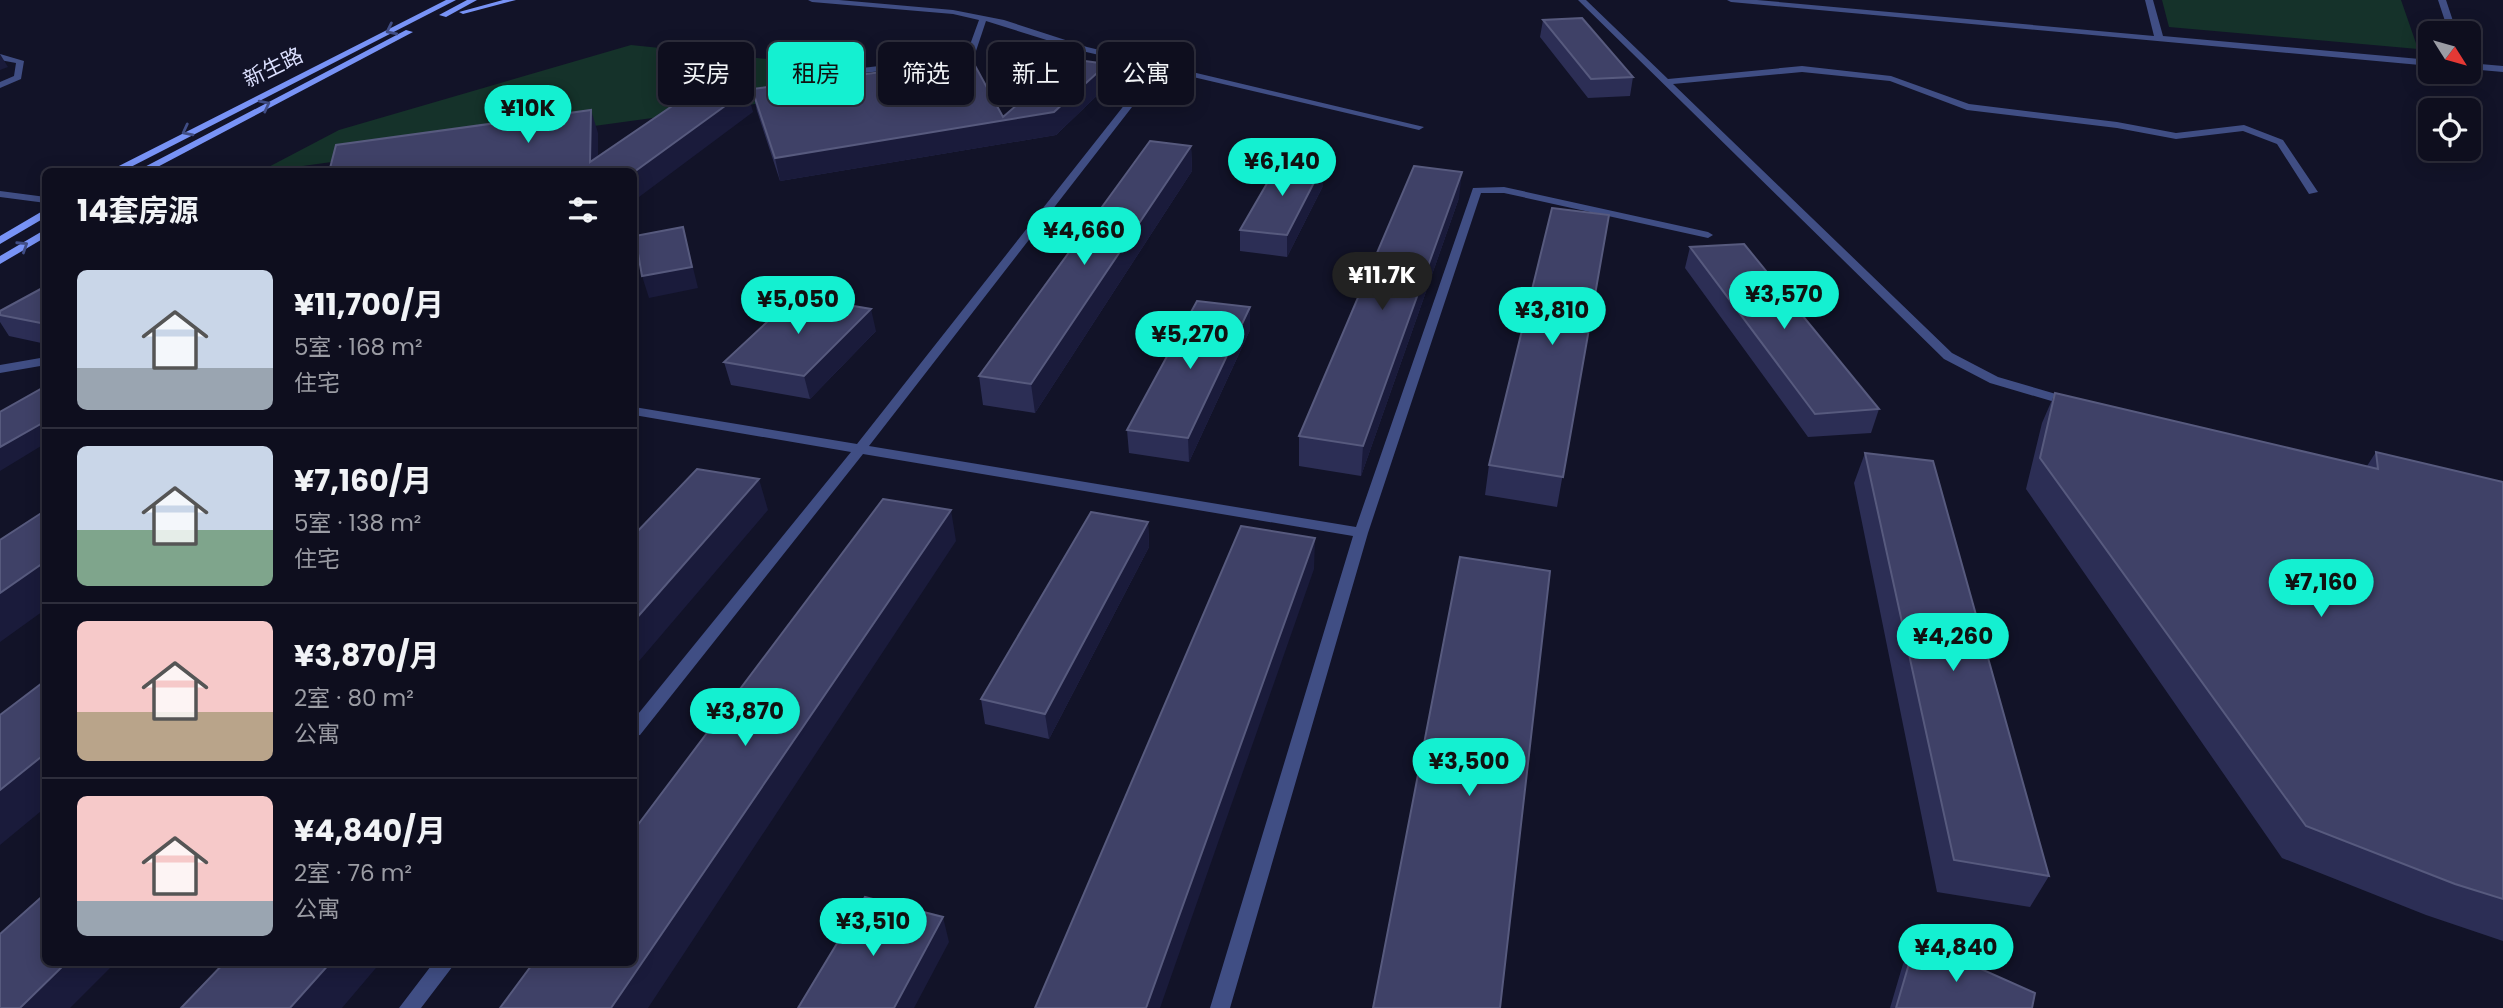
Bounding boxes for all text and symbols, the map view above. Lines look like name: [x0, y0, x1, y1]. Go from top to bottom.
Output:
north arrow: [2418, 21, 2482, 84]
map controls: [2418, 21, 2481, 161]
one-way arrow: [386, 22, 398, 36]
street label: 新生路: [238, 40, 308, 94]
chip: 买房: [658, 42, 754, 105]
chip: 租房: [768, 42, 864, 105]
chip: 筛选: [878, 42, 974, 105]
chip: 新上: [988, 42, 1084, 105]
chip: 公寓: [1098, 42, 1194, 105]
pin: ¥10K: [487, 86, 569, 145]
text: ¥10K: [500, 92, 556, 124]
button: locate: [2418, 98, 2481, 161]
one-way arrow: [258, 100, 270, 114]
one-way arrow: [182, 123, 195, 137]
pin: ¥6,140: [1225, 138, 1339, 198]
text: ¥6,140: [1244, 145, 1320, 177]
text: 14套房源: [77, 189, 199, 232]
icon: filters: [564, 191, 602, 229]
pin: ¥4,660: [1027, 208, 1141, 267]
text: ¥4,660: [1043, 214, 1125, 246]
one-way arrow: [15, 242, 28, 255]
pin: ¥11.7K: [1325, 252, 1439, 312]
text: ¥11.7K: [1348, 259, 1416, 291]
pin: ¥3,570: [1727, 272, 1841, 331]
pin: ¥5,050: [741, 276, 855, 336]
text: ¥3,570: [1745, 278, 1823, 310]
text: ¥11,700/月: [294, 283, 444, 326]
text: ¥5,050: [757, 283, 839, 315]
pin: ¥3,810: [1495, 288, 1609, 347]
text: ¥3,810: [1515, 294, 1589, 326]
icon: home: [133, 298, 217, 382]
pin: ¥5,270: [1133, 312, 1247, 371]
text: ¥5,270: [1151, 318, 1229, 350]
text: 5室 · 168 m²: [294, 331, 423, 363]
text: 住宅: [294, 367, 340, 399]
text: ¥7,160/月: [294, 459, 432, 502]
icon: home: [133, 474, 217, 558]
text: 5室 · 138 m²: [294, 507, 421, 539]
text: 住宅: [294, 543, 340, 575]
pin: ¥7,160: [2264, 560, 2378, 619]
text: ¥7,160: [2285, 566, 2357, 598]
pin: ¥4,260: [1896, 614, 2010, 673]
text: ¥4,260: [1913, 620, 1993, 652]
text: ¥3,870/月: [294, 634, 440, 677]
icon: home: [133, 649, 217, 733]
text: 2室 · 80 m²: [294, 682, 414, 714]
pin: ¥3,870: [688, 688, 802, 748]
text: ¥3,870: [706, 695, 784, 727]
text: 公寓: [294, 718, 340, 750]
pin: ¥3,500: [1412, 738, 1526, 798]
text: ¥3,500: [1429, 745, 1509, 777]
text: ¥4,840/月: [294, 809, 446, 852]
icon: home: [133, 824, 217, 908]
text: 2室 · 76 m²: [294, 857, 412, 889]
text: 公寓: [294, 893, 340, 925]
pin: ¥3,510: [816, 898, 930, 958]
text: ¥3,510: [836, 905, 910, 937]
pin: ¥4,840: [1899, 925, 2013, 984]
text: ¥4,840: [1914, 931, 1998, 963]

